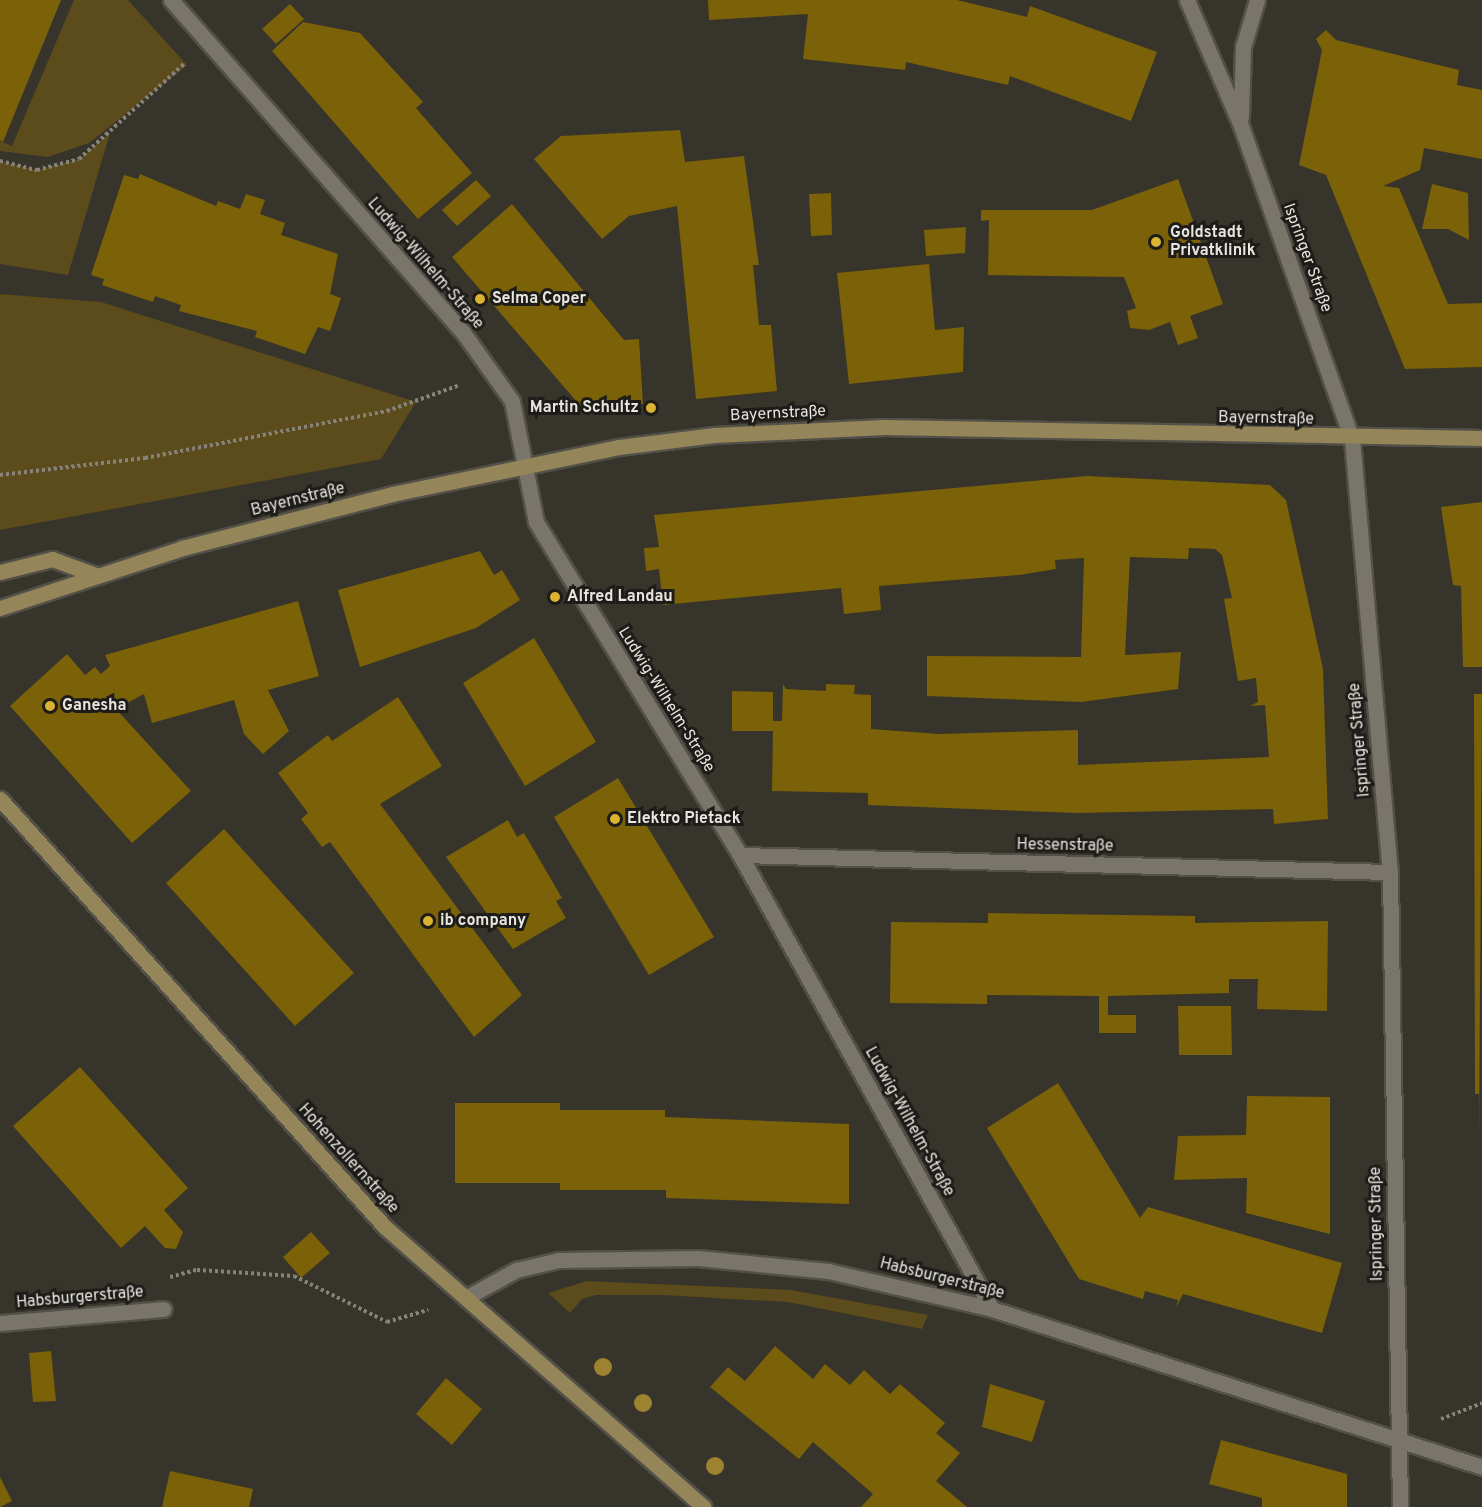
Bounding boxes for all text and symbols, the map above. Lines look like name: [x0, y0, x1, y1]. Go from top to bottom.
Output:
street label: Ludwig-Wilhelm-Straße: [363, 194, 487, 334]
street label: Ispringer Straße: [1278, 201, 1336, 315]
place label: Goldstadt Privatklinik: [1170, 223, 1256, 261]
marker: Goldstadt Privatklinik: [1147, 233, 1165, 251]
place label: Selma Coper: [492, 289, 586, 309]
marker: Selma Coper: [473, 292, 487, 306]
place label: Martin Schultz: [530, 398, 639, 418]
marker: Martin Schultz: [644, 401, 658, 415]
street label: Bayernstraße: [730, 402, 826, 426]
street label: Bayernstraße: [1218, 409, 1314, 429]
street label: Bayernstraße: [249, 479, 347, 521]
place label: Alfred Landau: [567, 587, 673, 607]
marker: Alfred Landau: [548, 590, 562, 604]
street label: Ludwig-Wilhelm-Straße: [613, 624, 719, 776]
street label: Ispringer Straße: [1345, 682, 1375, 798]
place label: Ganesha: [62, 696, 127, 716]
marker: Ganesha: [43, 699, 57, 713]
place label: Elektro Pietack: [627, 809, 741, 829]
marker: Elektro Pietack: [608, 812, 622, 826]
street label: Hessenstraße: [1016, 836, 1114, 856]
place label: ib company: [440, 911, 526, 931]
marker: ib company: [421, 914, 435, 928]
street label: Ludwig-Wilhelm-Straße: [860, 1044, 958, 1200]
street label: Hohenzollernstraße: [294, 1100, 402, 1218]
street label: Ispringer Straße: [1366, 1167, 1388, 1281]
street label: Habsburgerstraße: [878, 1254, 1006, 1304]
street label: Habsburgerstraße: [16, 1283, 144, 1313]

